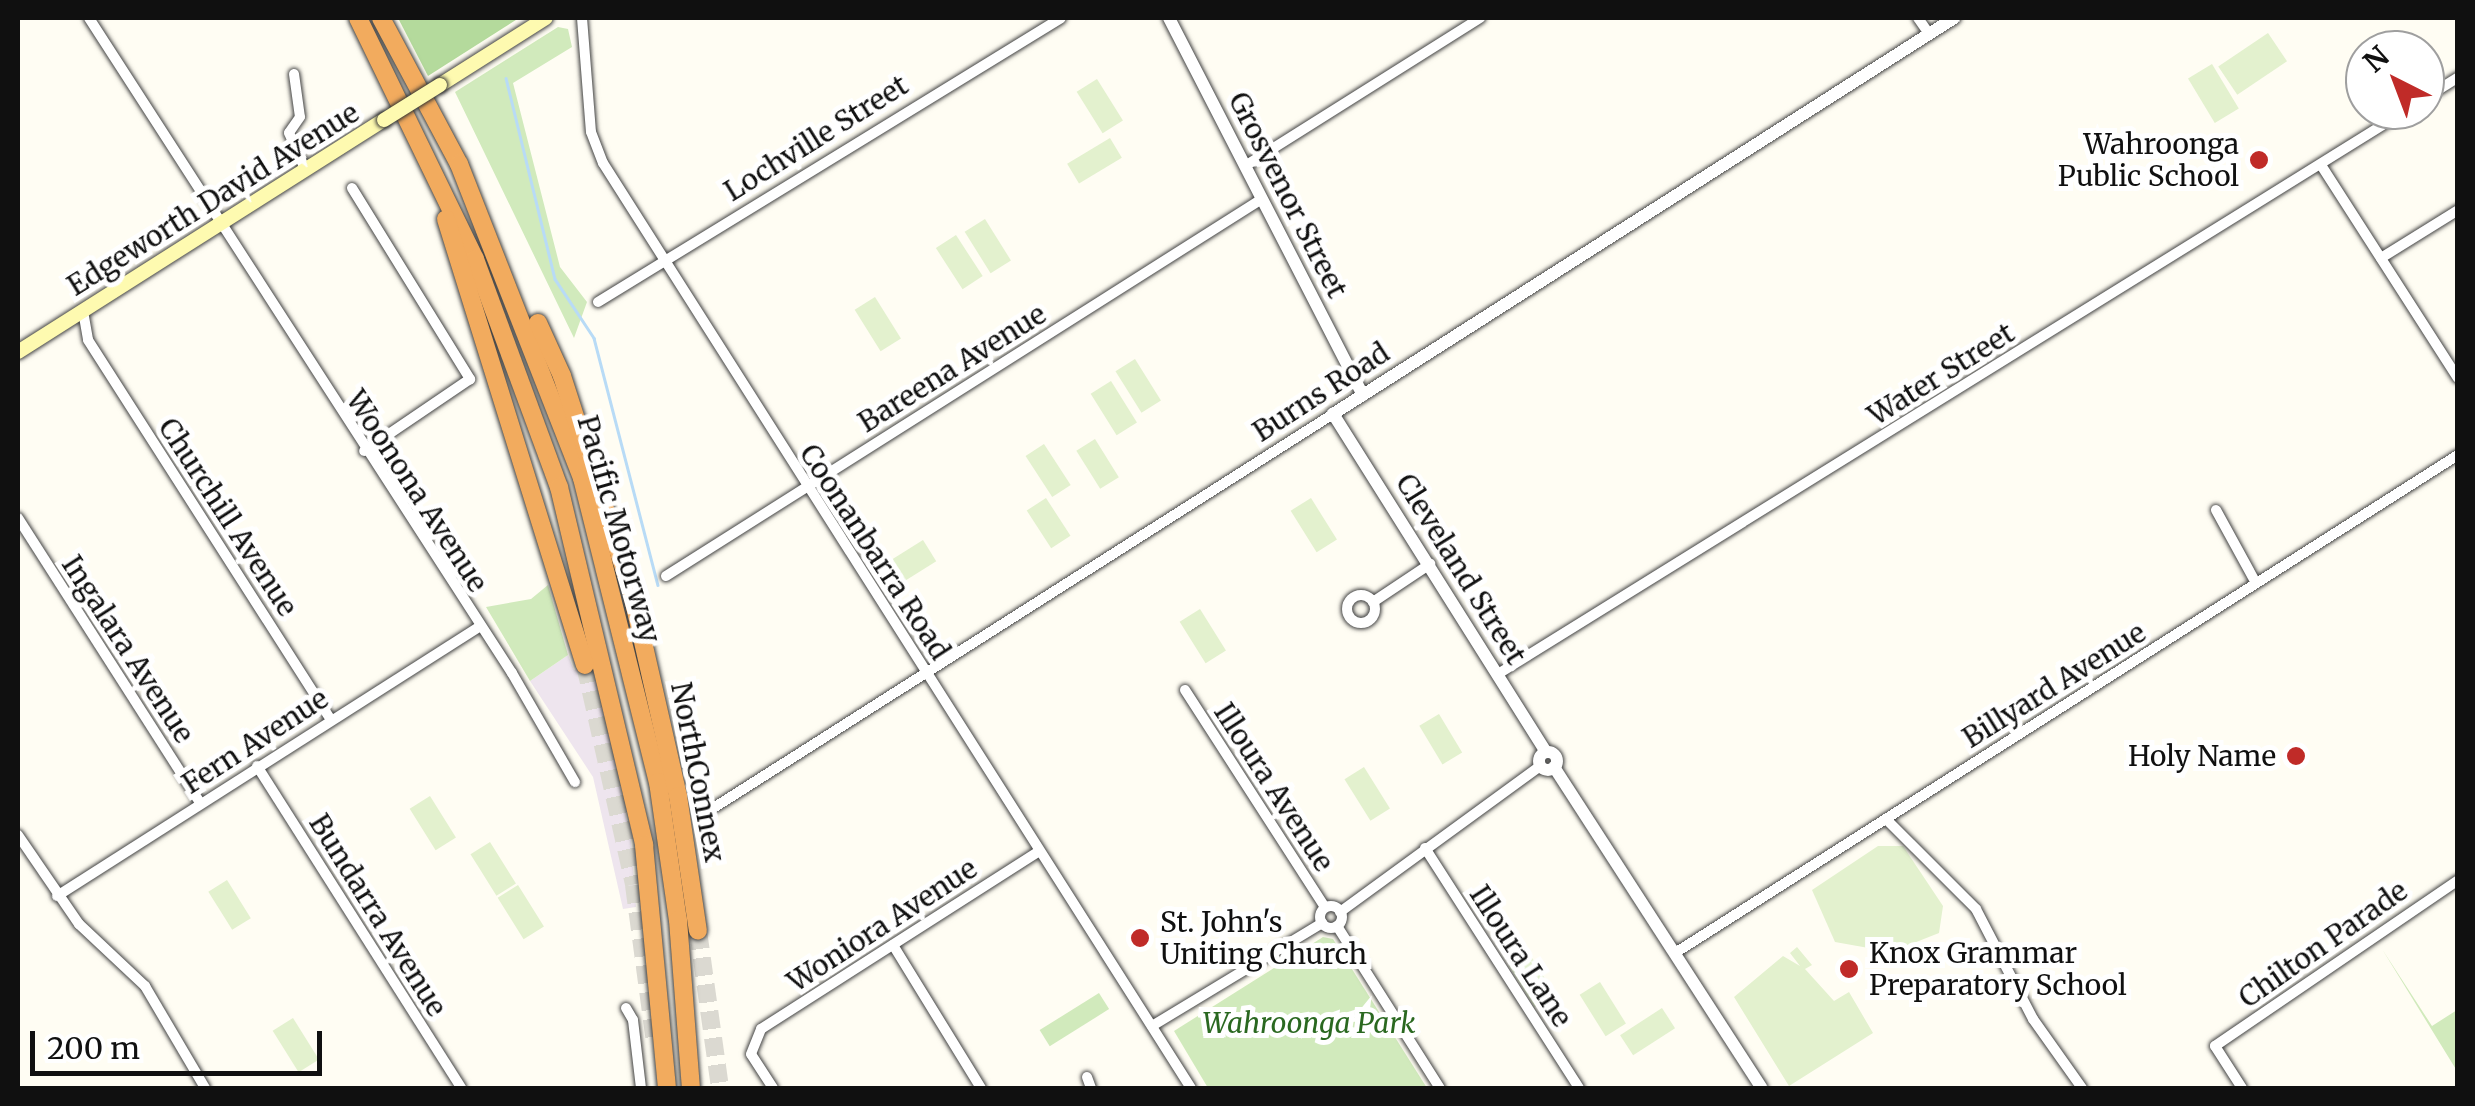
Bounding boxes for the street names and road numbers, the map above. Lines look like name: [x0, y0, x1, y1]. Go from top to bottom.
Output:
street label: Lochville Street: [718, 68, 914, 208]
street label: Grosvenor Street: [1222, 87, 1354, 303]
street label: Edgeworth David Avenue: [61, 95, 365, 303]
street label: Bareena Avenue: [852, 297, 1052, 439]
street label: Water Street: [1862, 316, 2020, 432]
street label: Burns Road: [1247, 336, 1395, 448]
street label: Woonona Avenue: [339, 384, 495, 598]
street label: Churchill Avenue: [152, 412, 304, 622]
street label: Pacific Motorway: [571, 412, 667, 646]
street label: Coonanbarra Road: [793, 438, 957, 666]
street label: Cleveland Street: [1389, 468, 1533, 670]
street label: Ingalara Avenue: [55, 549, 201, 749]
street label: Billyard Avenue: [1956, 615, 2152, 755]
street label: NorthConnex: [664, 679, 732, 865]
street label: Fern Avenue: [176, 682, 334, 800]
street label: Illoura Avenue: [1207, 697, 1341, 877]
street label: Bundarra Avenue: [302, 808, 454, 1022]
street label: Woniora Avenue: [781, 851, 983, 999]
street label: Chilton Parade: [2232, 874, 2414, 1014]
street label: Illoura Lane: [1463, 879, 1579, 1033]

